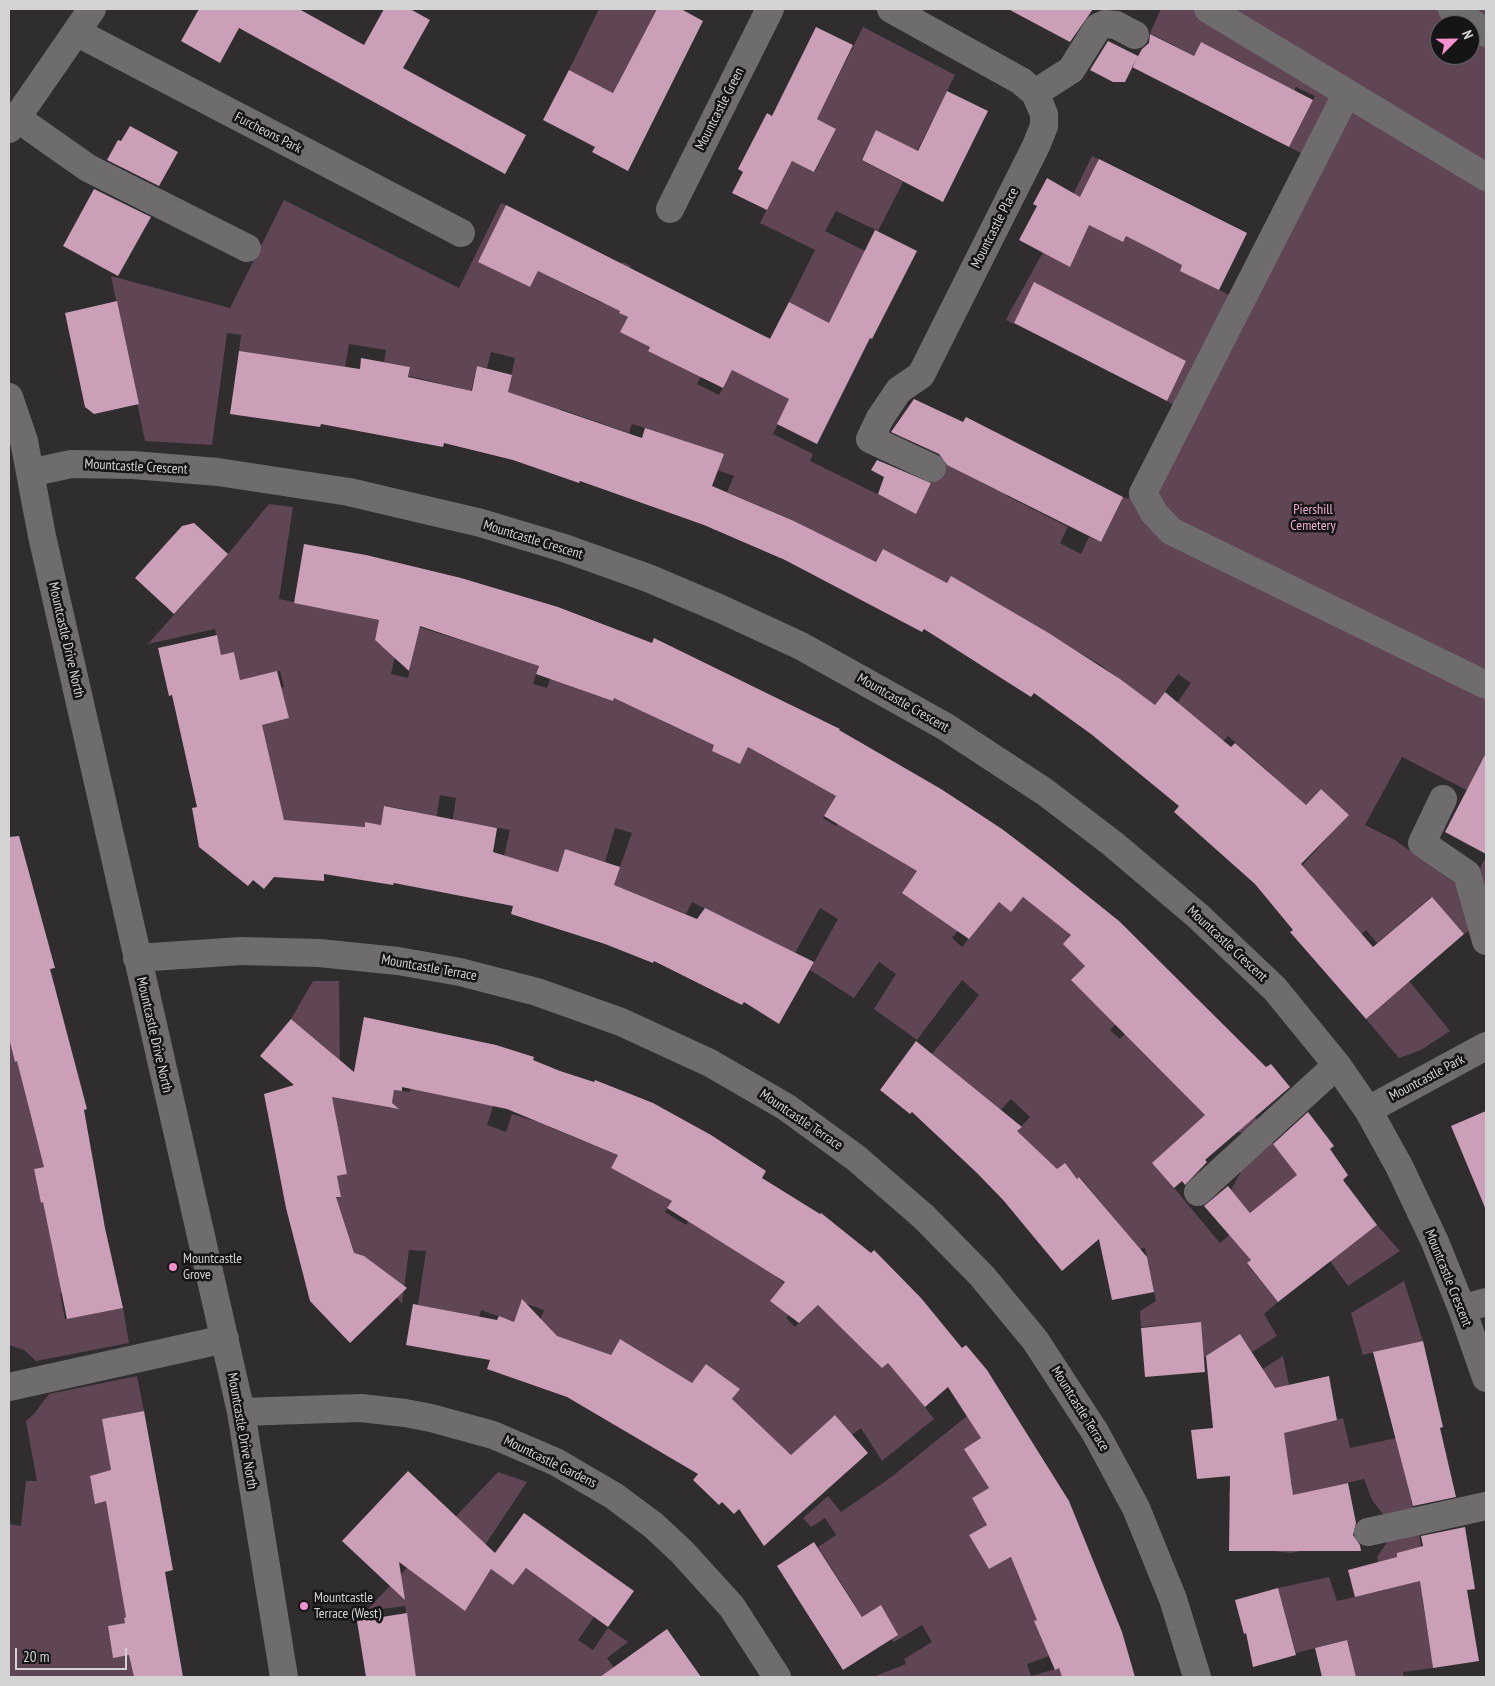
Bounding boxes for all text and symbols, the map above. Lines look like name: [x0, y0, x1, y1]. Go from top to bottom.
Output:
north arrow: [1430, 15, 1480, 65]
text: N: [1458, 28, 1478, 42]
street label: Mountcastle Green: [692, 65, 748, 153]
street label: Furcheons Park: [232, 109, 304, 157]
street label: Mountcastle Place: [968, 185, 1022, 271]
street label: Mountcastle Crescent: [84, 456, 188, 478]
park label: Piershill Cemetery: [1290, 502, 1336, 534]
street label: Mountcastle Crescent: [481, 517, 585, 563]
street label: Mountcastle Drive North: [45, 580, 87, 700]
street label: Mountcastle Crescent: [854, 670, 952, 736]
street label: Mountcastle Crescent: [1184, 903, 1270, 985]
street label: Mountcastle Terrace: [380, 951, 478, 985]
street label: Mountcastle Drive North: [133, 975, 175, 1095]
street label: Mountcastle Park: [1386, 1051, 1468, 1105]
street label: Mountcastle Terrace: [756, 1086, 846, 1154]
street label: Mountcastle Crescent: [1421, 1227, 1475, 1329]
place label: Mountcastle Grove: [183, 1251, 242, 1284]
marker: Mountcastle Grove: [167, 1261, 179, 1273]
street label: Mountcastle Terrace: [1047, 1364, 1113, 1454]
street label: Mountcastle Drive North: [223, 1371, 261, 1491]
street label: Mountcastle Gardens: [501, 1432, 599, 1492]
place label: Mountcastle Terrace (West): [314, 1590, 381, 1622]
marker: Mountcastle Terrace (West): [298, 1600, 310, 1612]
scale bar: [18, 1638, 130, 1670]
text: 20 m: [23, 1647, 49, 1666]

